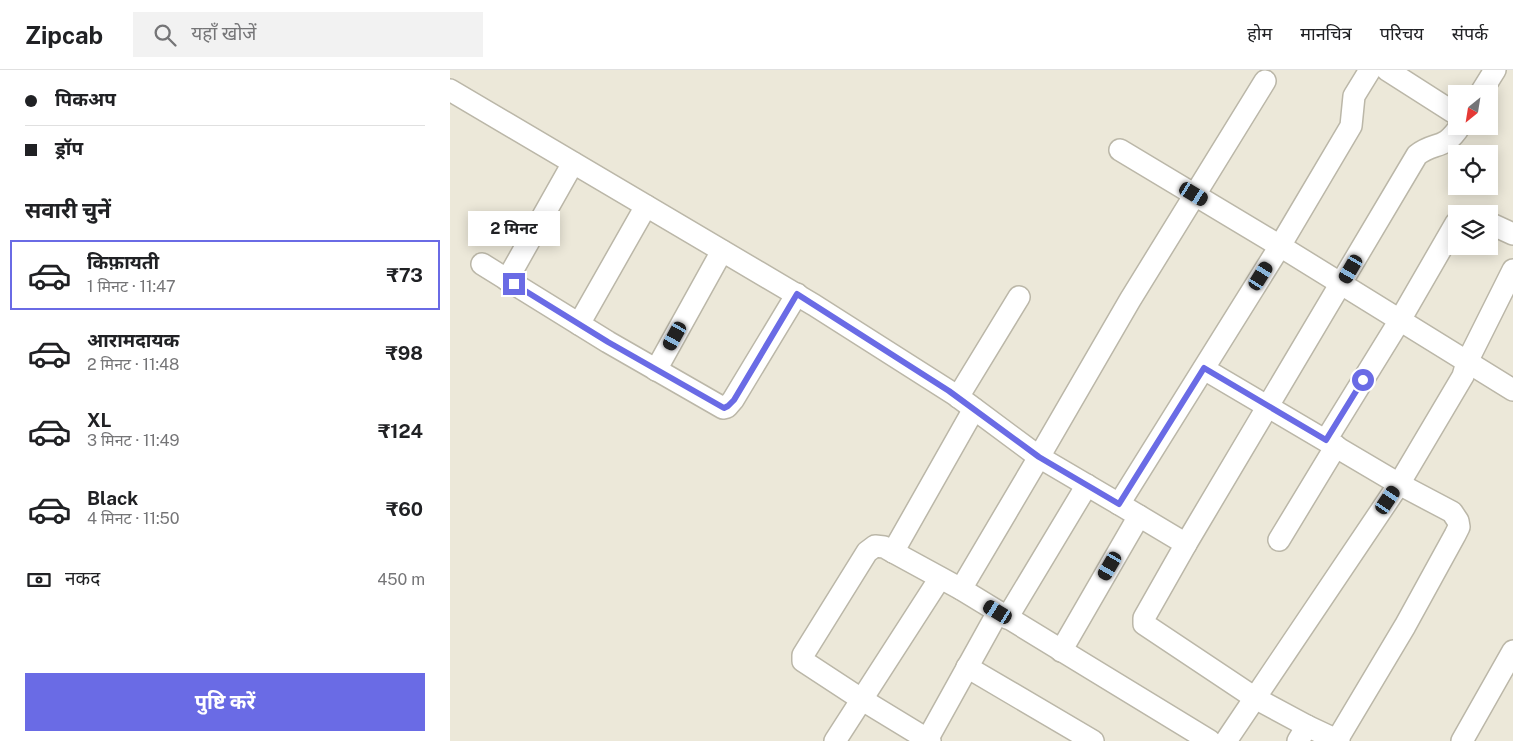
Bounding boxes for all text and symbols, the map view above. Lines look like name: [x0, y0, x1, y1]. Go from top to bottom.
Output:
search box: [133, 12, 483, 57]
text: Zipcab: [25, 21, 103, 49]
icon: search: [151, 21, 179, 49]
text: यहाँ खोजें: [191, 22, 256, 44]
text: होम: [1247, 23, 1272, 44]
text: मानचित्र: [1300, 23, 1352, 44]
text: परिचय: [1380, 23, 1424, 44]
text: संपर्क: [1452, 23, 1488, 44]
north arrow: [1448, 85, 1498, 135]
map controls: [1448, 85, 1498, 255]
text: पिकअप: [55, 88, 116, 110]
text: ड्रॉप: [55, 137, 83, 159]
button: locate: [1448, 145, 1498, 195]
car: [1177, 180, 1210, 208]
text: सवारी चुनें: [25, 197, 111, 223]
button: layers: [1448, 205, 1498, 255]
callout: 2 मिनट: [468, 212, 560, 246]
text: 2 मिनट: [490, 219, 538, 238]
text: किफ़ायती: [87, 251, 159, 273]
car: [1337, 252, 1364, 286]
icon: car: [27, 253, 72, 298]
car: [1246, 259, 1275, 293]
text: ₹73: [386, 264, 423, 286]
route end: [503, 273, 525, 295]
text: 1 मिनट · 11:47: [87, 277, 176, 296]
car: [661, 319, 688, 353]
text: आरामदायक: [87, 329, 179, 351]
icon: car: [27, 331, 72, 376]
text: ₹98: [386, 342, 423, 364]
text: 2 मिनट · 11:48: [87, 355, 179, 374]
route start: [1352, 369, 1374, 391]
icon: car: [27, 409, 72, 454]
text: XL: [87, 409, 112, 431]
text: ₹124: [378, 420, 423, 442]
text: 3 मिनट · 11:49: [87, 431, 180, 450]
car: [1373, 483, 1402, 517]
icon: car: [27, 487, 72, 532]
text: Black: [87, 487, 138, 509]
text: ₹60: [386, 498, 423, 520]
text: 4 मिनट · 11:50: [87, 509, 180, 528]
car: [1096, 549, 1123, 583]
icon: cash: [25, 566, 53, 594]
text: नकद: [65, 567, 100, 589]
text: 450 m: [377, 570, 425, 589]
car: [981, 598, 1014, 626]
button: पुष्टि करें: [25, 673, 425, 731]

